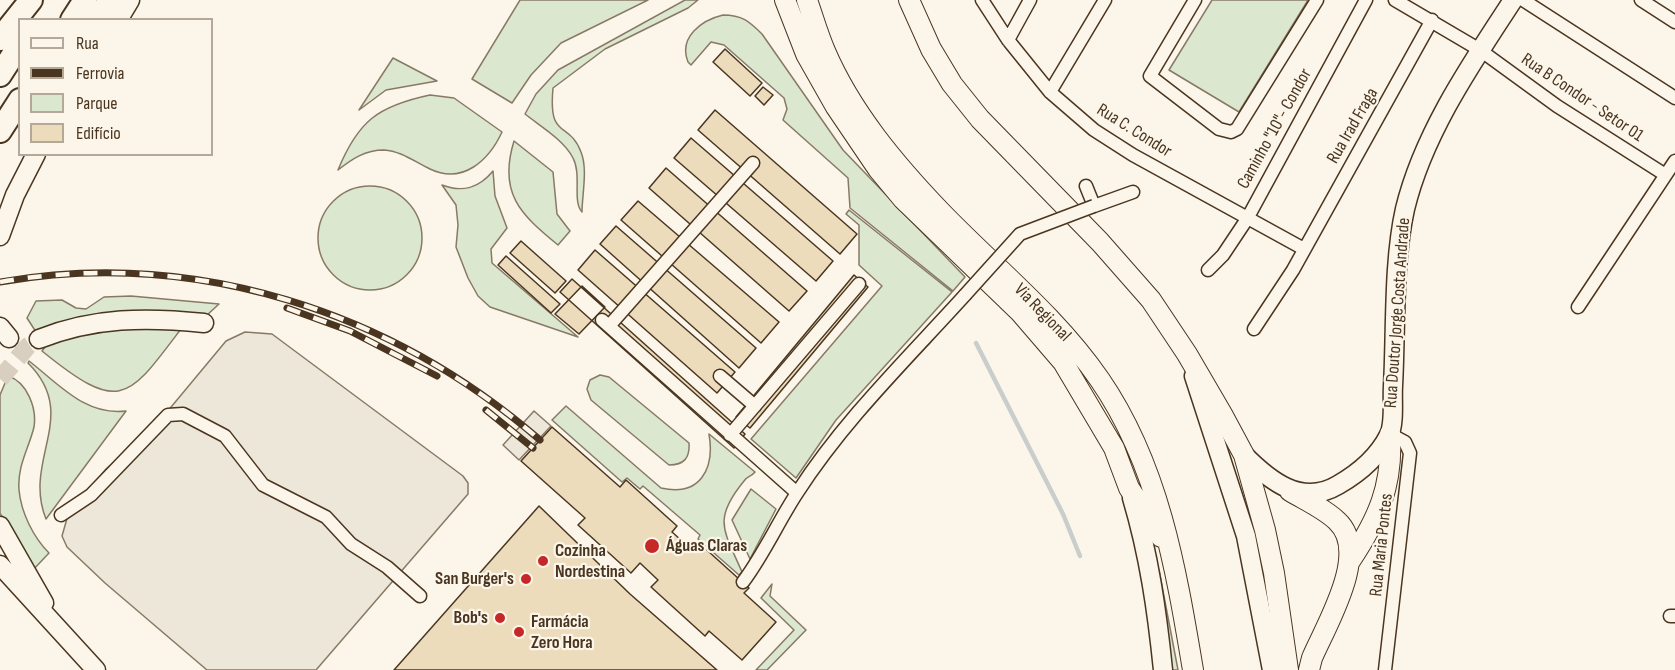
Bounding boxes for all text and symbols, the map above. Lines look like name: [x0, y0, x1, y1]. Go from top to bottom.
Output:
legend: [18, 18, 213, 156]
text: Rua: [76, 33, 99, 54]
street label: Rua B Condor - Setor 01: [1517, 49, 1647, 147]
text: Ferrovia: [76, 63, 124, 84]
street label: Caminho "10"- Condor: [1233, 65, 1317, 193]
street label: Rua Irad Fraga: [1323, 84, 1383, 168]
text: Parque: [76, 93, 117, 114]
street label: Rua C. Condor: [1092, 99, 1176, 163]
text: Edifício: [76, 123, 121, 144]
street label: Rua Doutor Jorge Costa Andrade: [1381, 217, 1415, 409]
street label: Via Regional: [1009, 279, 1075, 347]
street label: Rua Maria Pontes: [1366, 492, 1398, 598]
place label: Águas Claras: [666, 535, 747, 557]
marker: Águas Claras: [643, 537, 661, 555]
place label: Cozinha Nordestina: [555, 540, 625, 582]
marker: Cozinha Nordestina: [536, 554, 550, 568]
place label: San Burger's: [435, 568, 514, 590]
marker: San Burger's: [519, 572, 533, 586]
place label: Bob's: [454, 607, 488, 629]
marker: Bob's: [493, 611, 507, 625]
place label: Farmácia Zero Hora: [531, 611, 593, 654]
marker: Farmácia Zero Hora: [512, 625, 526, 639]

